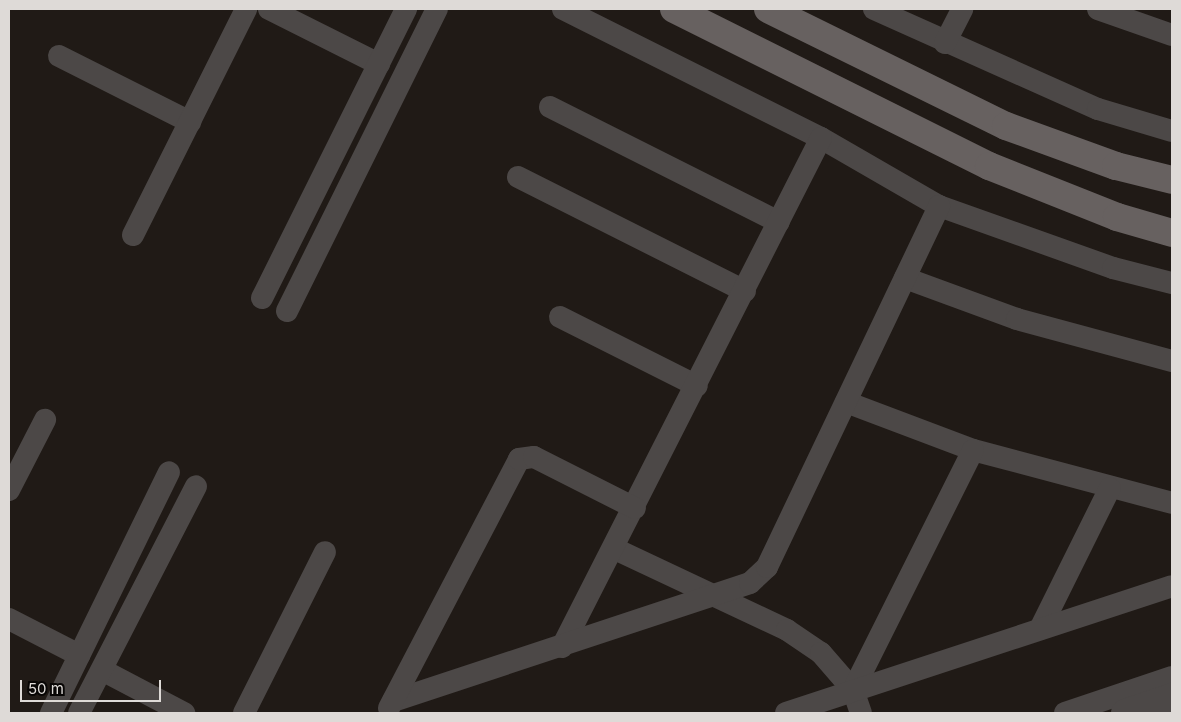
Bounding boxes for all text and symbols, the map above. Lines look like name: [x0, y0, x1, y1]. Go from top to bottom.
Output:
scale bar: [22, 670, 164, 702]
text: 50 m: [28, 679, 64, 698]

